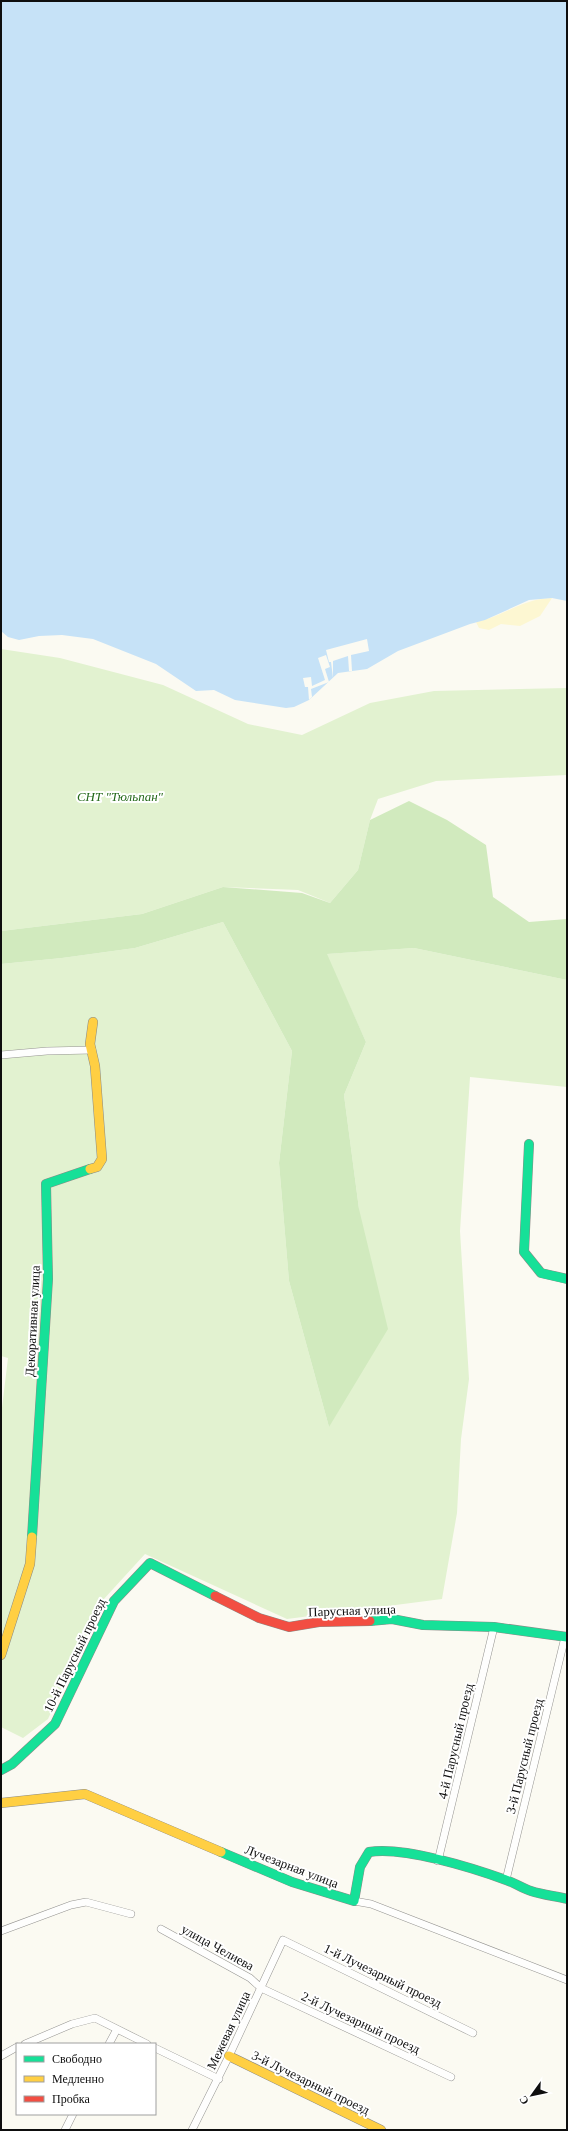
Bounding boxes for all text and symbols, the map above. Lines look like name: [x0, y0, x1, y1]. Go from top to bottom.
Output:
park label: СНТ "Тюльпан": [77, 789, 164, 804]
street label: Декоративная улица: [22, 1265, 43, 1377]
street label: 10-й Парусный проезд: [40, 1596, 109, 1715]
street label: Парусная улица: [308, 1601, 396, 1620]
street label: 4-й Парусный проезд: [435, 1681, 476, 1800]
street label: 3-й Парусный проезд: [503, 1697, 546, 1815]
street label: Лучезарная улица: [243, 1842, 341, 1891]
street label: улица Челиева: [179, 1921, 257, 1974]
street label: 1-й Лучезарный проезд: [321, 1940, 445, 2011]
street label: Межевая улица: [204, 1988, 253, 2072]
street label: 2-й Лучезарный проезд: [299, 1988, 423, 2057]
legend: [16, 2043, 156, 2115]
street label: 3-й Лучезарный проезд: [249, 2047, 373, 2118]
text: Свободно: [52, 2052, 102, 2066]
text: Медленно: [52, 2072, 104, 2086]
north arrow: [512, 2075, 552, 2115]
text: Пробка: [52, 2092, 90, 2106]
text: С: [516, 2094, 531, 2107]

